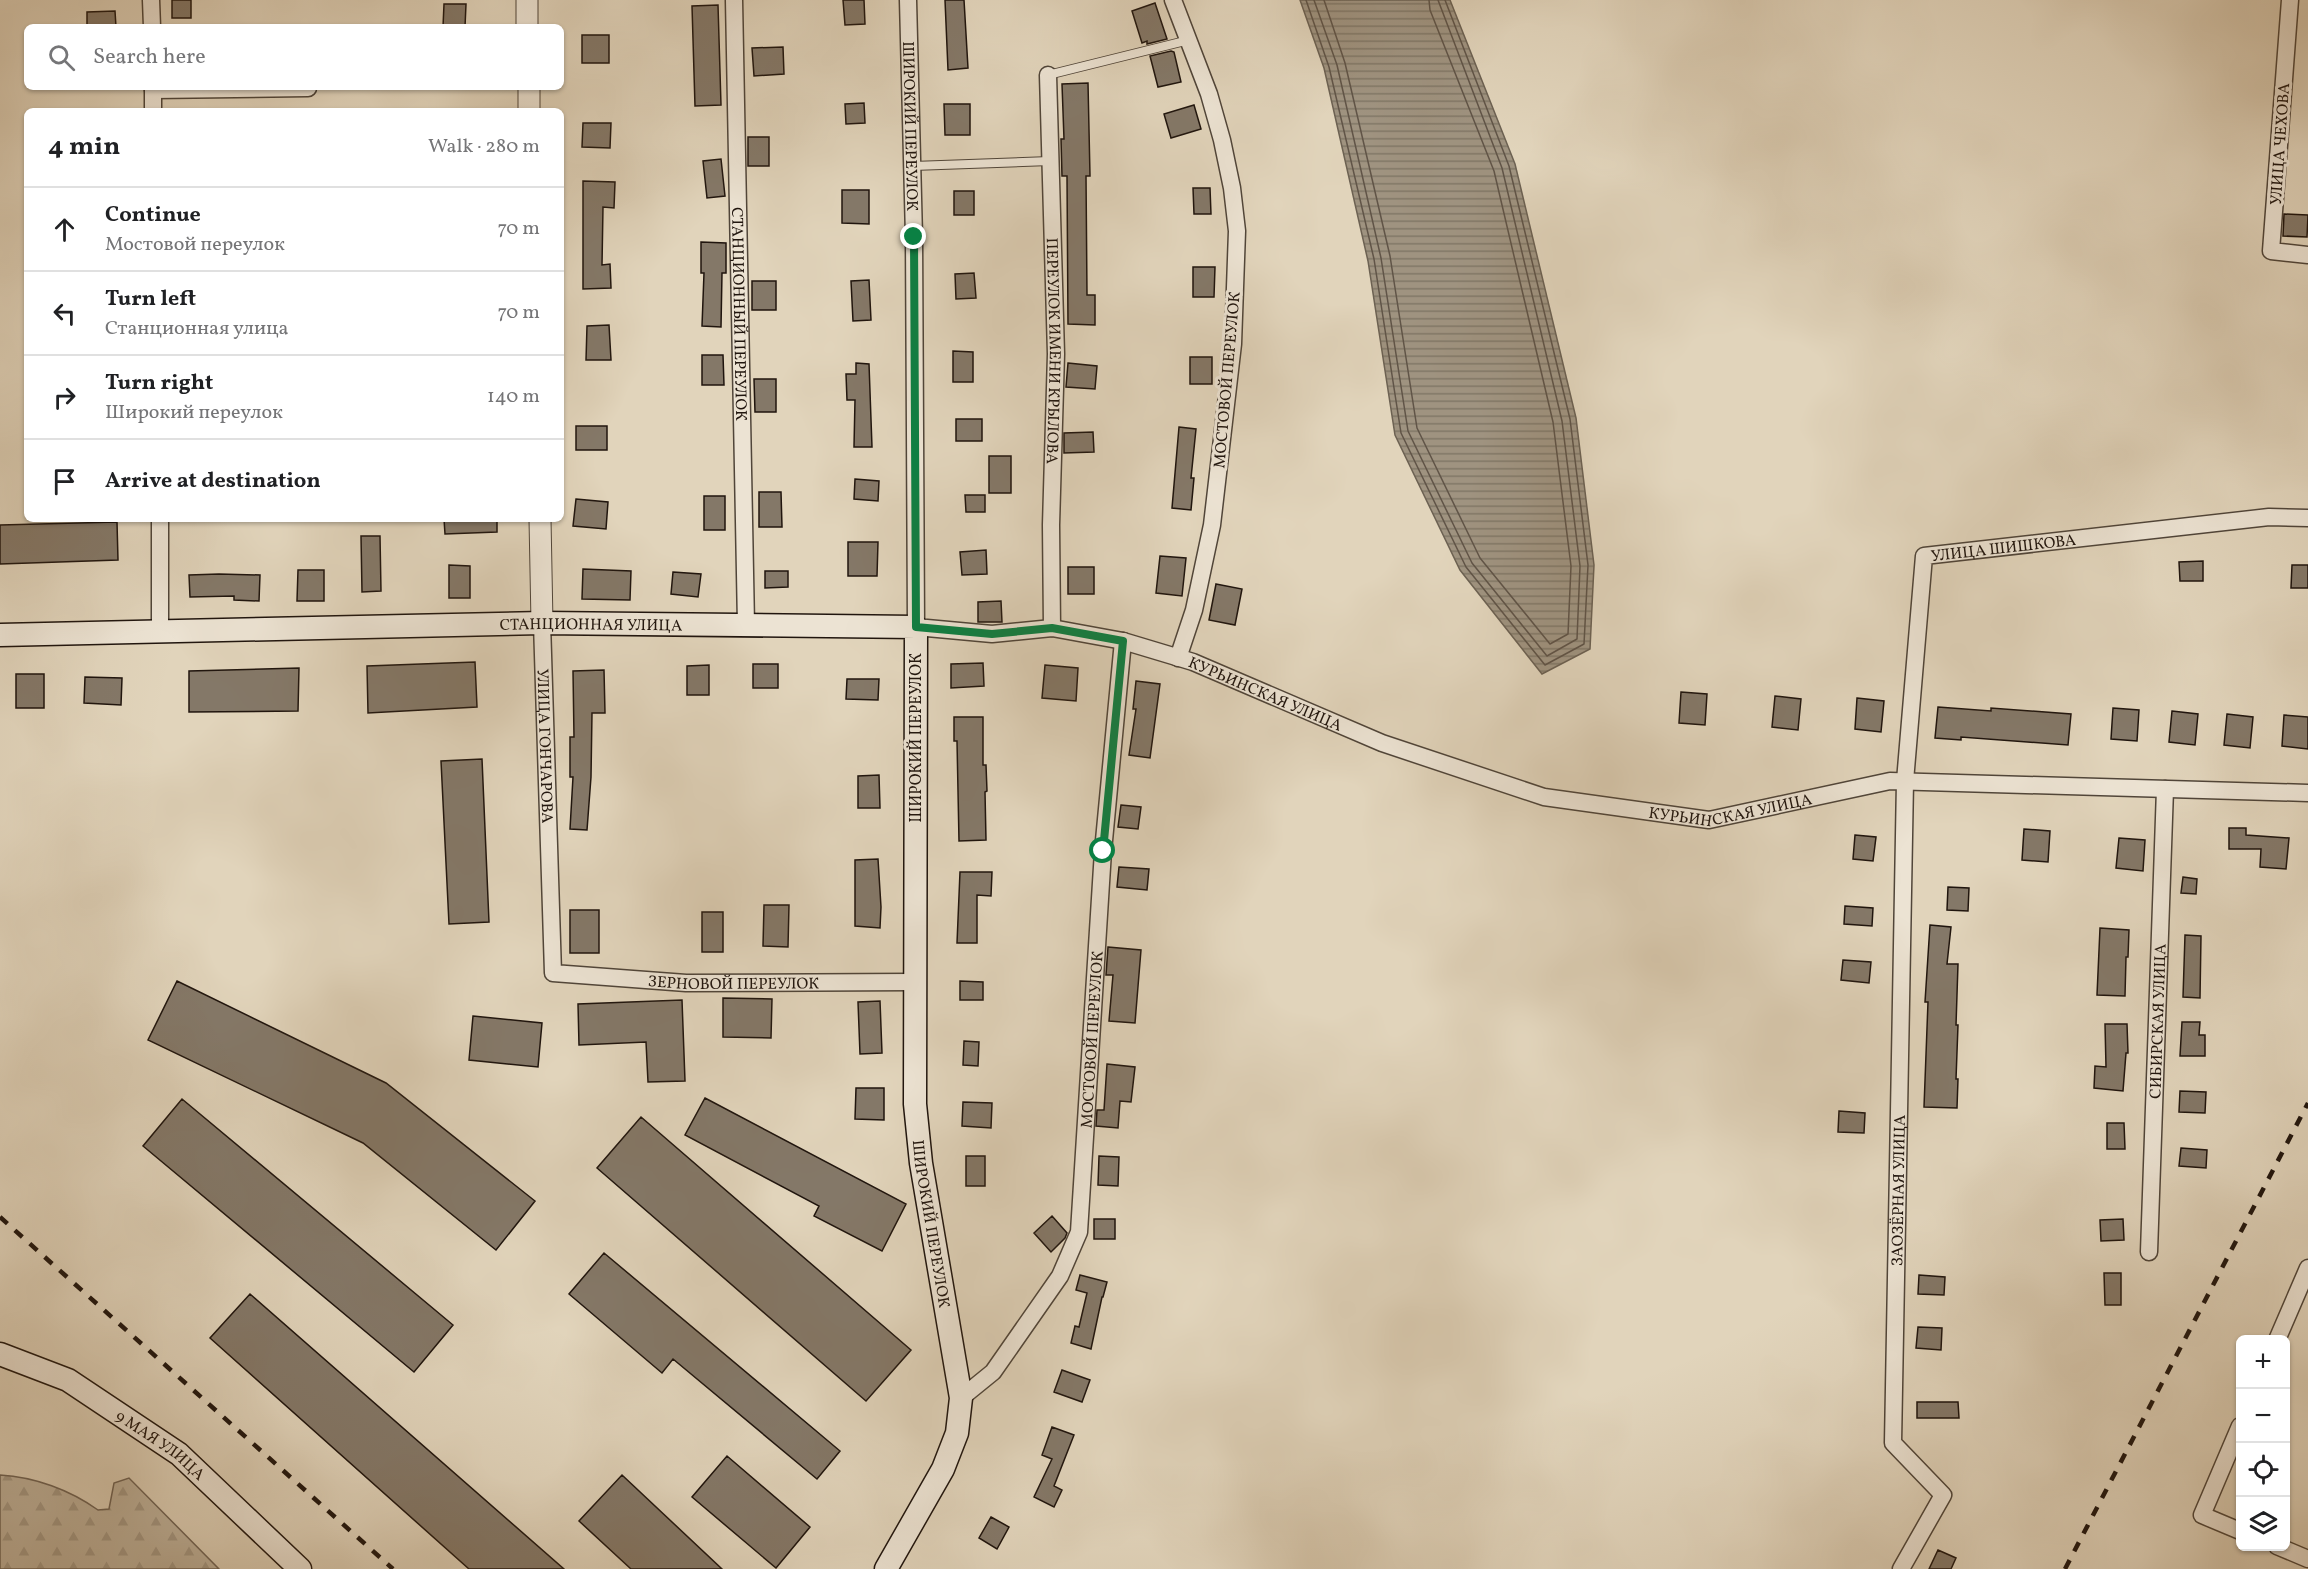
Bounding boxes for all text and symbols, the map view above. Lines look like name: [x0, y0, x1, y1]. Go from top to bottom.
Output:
search box: [24, 24, 564, 90]
icon: search: [45, 41, 78, 74]
street label: ШИРОКИЙ ПЕРЕУЛОК: [896, 41, 922, 211]
text: Search here: [93, 42, 206, 73]
street label: УЛИЦА ЧЕХОВА: [2266, 82, 2296, 206]
text: 4 min: [48, 129, 120, 165]
text: Walk · 280 m: [428, 133, 540, 161]
text: Continue: [105, 200, 201, 231]
street label: СТАНЦИОННЫЙ ПЕРЕУЛОК: [725, 207, 751, 421]
icon: ahead: [48, 213, 81, 246]
text: 70 m: [497, 215, 540, 243]
route end: [900, 223, 926, 249]
text: Мостовой переулок: [105, 231, 285, 259]
street label: ПЕРЕУЛОК ИМЕНИ КРЫЛОВА: [1040, 237, 1065, 464]
text: Turn left: [105, 284, 196, 315]
street label: МОСТОВОЙ ПЕРЕУЛОК: [1209, 291, 1247, 469]
icon: left: [48, 297, 81, 330]
text: 70 m: [497, 299, 540, 327]
text: Станционная улица: [105, 315, 289, 343]
text: Turn right: [105, 368, 213, 399]
icon: right: [48, 381, 81, 414]
text: 140 m: [487, 383, 540, 411]
text: Широкий переулок: [105, 399, 283, 427]
icon: arrive: [48, 465, 81, 498]
text: Arrive at destination: [105, 466, 321, 497]
street label: УЛИЦА ШИШКОВА: [1930, 530, 2077, 568]
street label: СТАНЦИОННАЯ УЛИЦА: [499, 614, 682, 637]
street label: КУРЬИНСКАЯ УЛИЦА: [1184, 652, 1345, 738]
street label: ШИРОКИЙ ПЕРЕУЛОК: [906, 653, 928, 823]
street label: УЛИЦА ГОНЧАРОВА: [530, 668, 557, 824]
street label: КУРЬИНСКАЯ УЛИЦА: [1647, 789, 1814, 833]
route start: [1089, 837, 1115, 863]
street label: СИБИРСКАЯ УЛИЦА: [2145, 943, 2173, 1099]
street label: МОСТОВОЙ ПЕРЕУЛОК: [1077, 950, 1110, 1129]
street label: ЗЕРНОВОЙ ПЕРЕУЛОК: [647, 971, 819, 996]
street label: ЗАОЗЁРНАЯ УЛИЦА: [1887, 1114, 1912, 1266]
street label: ШИРОКИЙ ПЕРЕУЛОК: [906, 1139, 954, 1310]
map controls: [2236, 1335, 2290, 1551]
button: +: [2236, 1335, 2290, 1389]
button: −: [2236, 1389, 2290, 1443]
street label: 9 МАЯ УЛИЦА: [111, 1406, 209, 1486]
button: locate: [2236, 1443, 2290, 1497]
button: layers: [2236, 1497, 2290, 1551]

